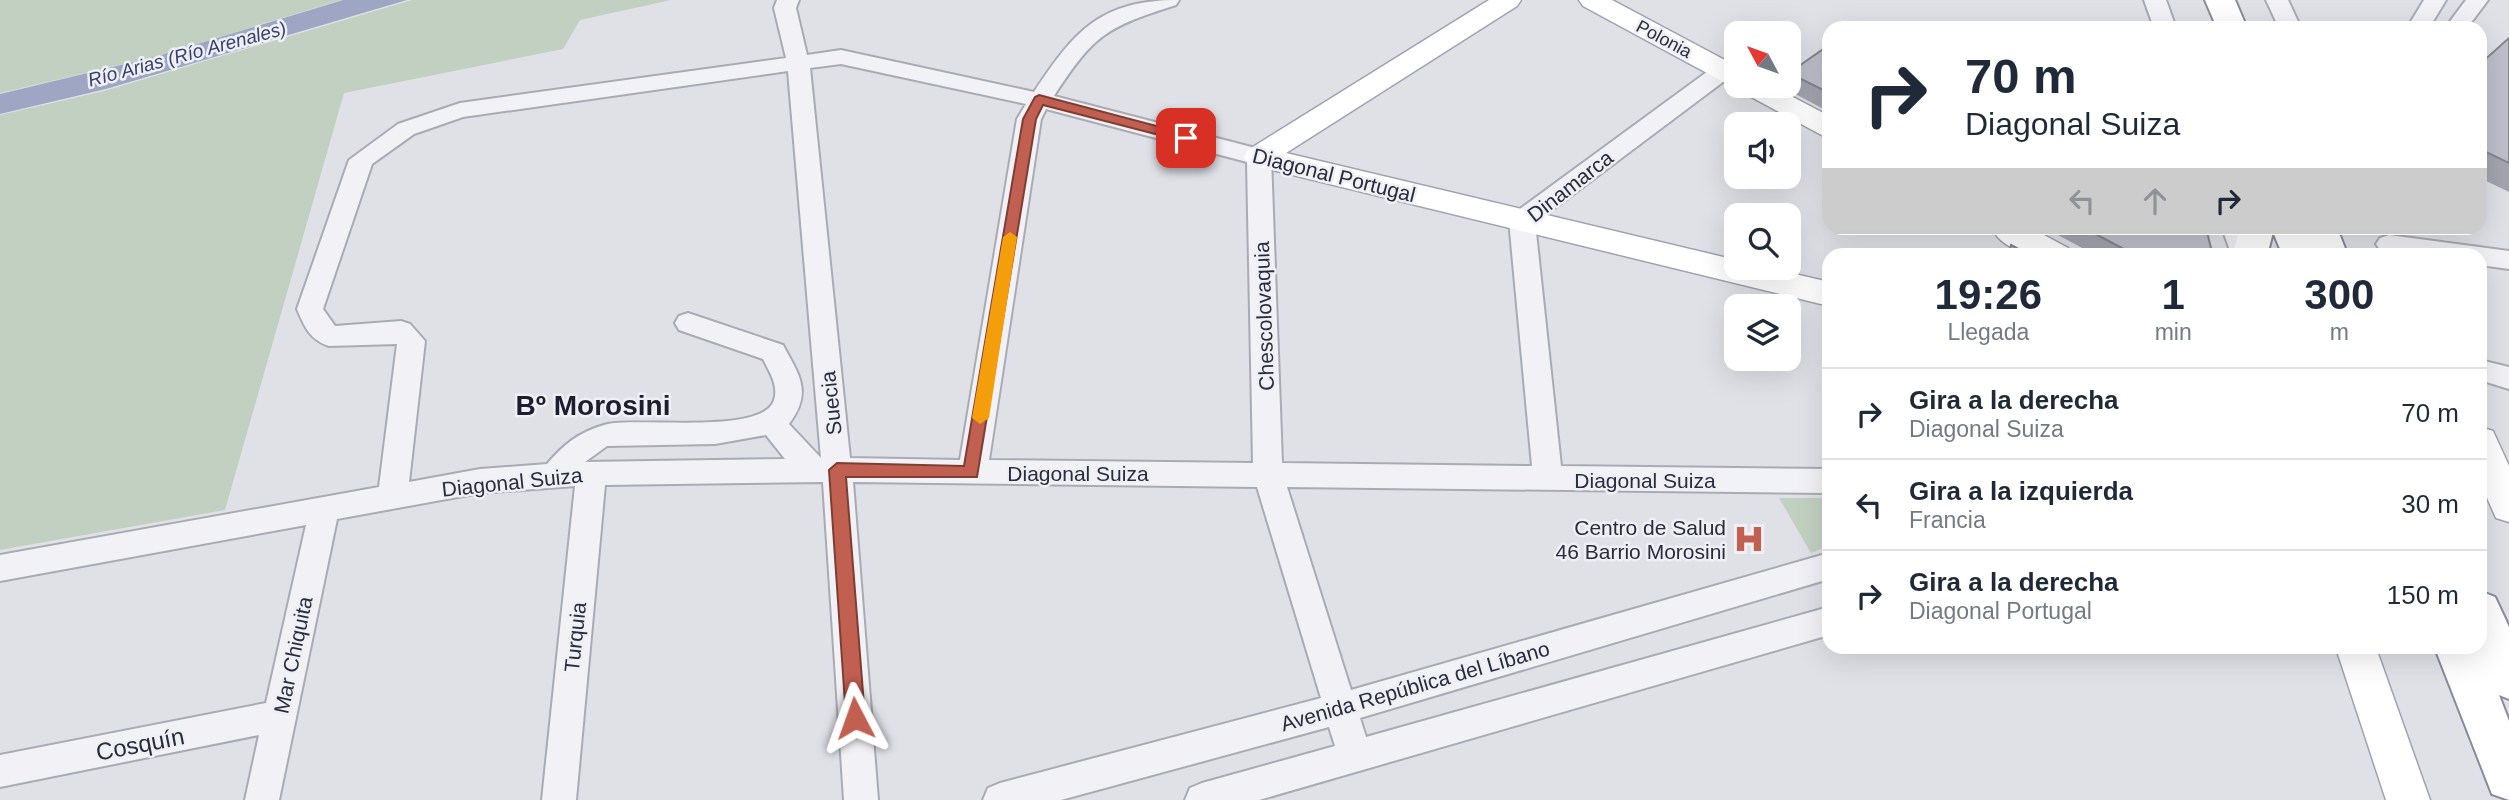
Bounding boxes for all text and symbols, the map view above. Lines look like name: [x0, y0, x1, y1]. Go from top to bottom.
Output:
street label: Polonia: [1633, 16, 1696, 62]
water label: Río Arias (Río Arenales): [86, 17, 288, 91]
north arrow: [1724, 21, 1801, 98]
map controls: [1724, 21, 1801, 371]
icon: right: [1850, 49, 1941, 140]
text: 70 m: [1965, 49, 2077, 103]
text: Diagonal Suiza: [1965, 106, 2180, 142]
pin: [1156, 108, 1216, 168]
button: sound: [1724, 112, 1801, 189]
icon: arrive: [1167, 119, 1205, 157]
street label: Diagonal Portugal: [1250, 144, 1418, 206]
street label: Dinamarca: [1523, 145, 1617, 226]
icon: left: [2063, 182, 2101, 220]
icon: ahead: [2136, 182, 2174, 220]
icon: right: [2209, 182, 2247, 220]
button: search: [1724, 203, 1801, 280]
street label: Chescolovaquia: [1250, 241, 1278, 391]
text: 19:26: [1935, 271, 2042, 318]
text: 1: [2161, 271, 2185, 318]
text: 300: [2304, 271, 2374, 318]
button: layers: [1724, 294, 1801, 371]
text: Llegada: [1947, 319, 2029, 345]
text: min: [2155, 319, 2192, 345]
text: m: [2330, 319, 2349, 345]
street label: Suecia: [816, 370, 846, 436]
text: Gira a la derecha: [1909, 385, 2119, 415]
district label: Bº Morosini: [516, 390, 670, 421]
icon: right: [1850, 395, 1888, 433]
text: 70 m: [2401, 398, 2459, 428]
text: Diagonal Suiza: [1909, 416, 2064, 442]
street label: Diagonal Suiza: [1007, 462, 1149, 485]
street label: Diagonal Suiza: [441, 463, 584, 501]
street label: Diagonal Suiza: [1574, 469, 1716, 492]
text: Gira a la izquierda: [1909, 476, 2133, 506]
icon: left: [1850, 486, 1888, 524]
text: 30 m: [2401, 489, 2459, 519]
text: Francia: [1909, 507, 1986, 533]
place label: Centro de Salud 46 Barrio Morosini: [1556, 516, 1726, 563]
hospital icon: Centro de Salud 46 Barrio Morosini: [1732, 522, 1766, 556]
text: Gira a la derecha: [1909, 567, 2119, 597]
icon: right: [1850, 577, 1888, 615]
text: 150 m: [2387, 580, 2459, 610]
street label: Mar Chiquita: [269, 594, 317, 716]
text: Diagonal Portugal: [1909, 598, 2092, 624]
street label: Turquia: [560, 600, 590, 673]
street label: Avenida República del Líbano: [1278, 637, 1552, 735]
position arrow: [818, 681, 892, 755]
street label: Cosquín: [94, 722, 186, 766]

